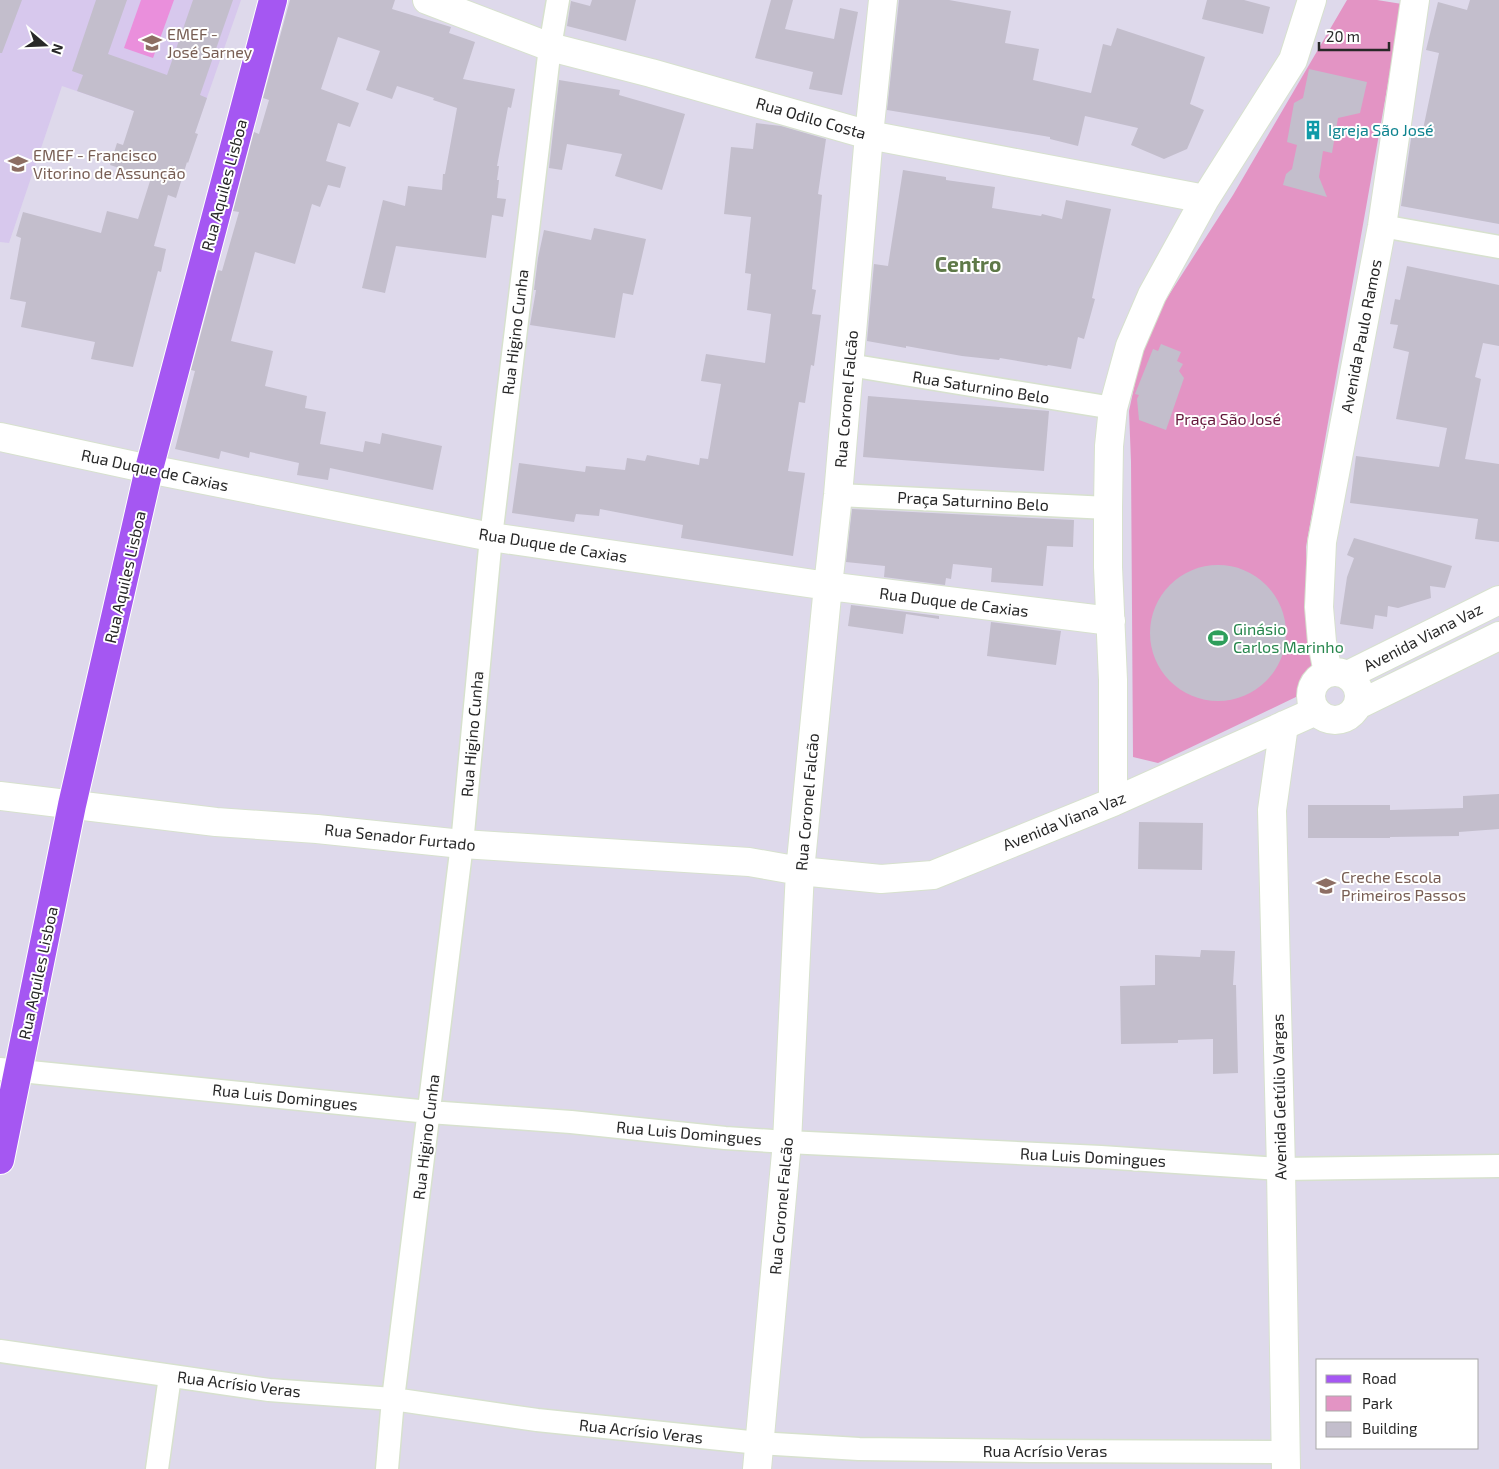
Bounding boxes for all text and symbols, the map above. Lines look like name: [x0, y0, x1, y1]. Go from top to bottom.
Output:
north arrow: [20, 20, 70, 70]
scale bar: [1319, 20, 1389, 52]
place label: EMEF - José Sarney: [167, 24, 253, 61]
text: 20 m: [1326, 27, 1360, 45]
school or university icon: EMEF - José Sarney: [141, 32, 163, 54]
text: N: [48, 42, 67, 57]
street label: Rua Odilo Costa: [754, 93, 868, 142]
street label: Rua Aquiles Lisboa: [197, 117, 250, 253]
building icon: Igreja São José: [1302, 119, 1324, 141]
place label: Igreja São José: [1328, 120, 1434, 140]
place label: EMEF - Francisco Vitorino de Assunção: [33, 145, 186, 183]
school or university icon: EMEF - Francisco Vitorino de Assunção: [7, 153, 29, 175]
district label: Centro: [935, 251, 1001, 276]
street label: Avenida Paulo Ramos: [1336, 258, 1385, 414]
street label: Rua Higino Cunha: [497, 268, 532, 396]
street label: Rua Coronel Falcão: [830, 329, 861, 469]
street label: Rua Saturnino Belo: [911, 366, 1051, 407]
park label: Praça São José: [1175, 409, 1281, 429]
street label: Rua Duque de Caxias: [80, 445, 230, 494]
street label: Praça Saturnino Belo: [897, 487, 1049, 515]
street label: Rua Aquiles Lisboa: [100, 509, 149, 645]
street label: Rua Duque de Caxias: [477, 523, 629, 566]
street label: Rua Duque de Caxias: [878, 583, 1030, 620]
street label: Avenida Viana Vaz: [1360, 598, 1485, 675]
place label: Ginásio Carlos Marinho: [1233, 619, 1344, 656]
sports icon: Ginásio Carlos Marinho: [1207, 627, 1229, 649]
street label: Rua Higino Cunha: [457, 670, 486, 798]
street label: Rua Coronel Falcão: [791, 732, 822, 872]
street label: Avenida Viana Vaz: [1000, 787, 1128, 854]
street label: Rua Senador Furtado: [323, 819, 477, 854]
place label: Creche Escola Primeiros Passos: [1341, 867, 1466, 904]
school or university icon: Creche Escola Primeiros Passos: [1315, 875, 1337, 897]
street label: Rua Aquiles Lisboa: [14, 905, 61, 1041]
street label: Avenida Getúlio Vargas: [1268, 1014, 1289, 1180]
street label: Rua Higino Cunha: [408, 1073, 443, 1201]
street label: Rua Luis Domingues: [211, 1079, 359, 1114]
street label: Rua Luis Domingues: [615, 1117, 763, 1148]
street label: Rua Coronel Falcão: [765, 1136, 796, 1276]
street label: Rua Luis Domingues: [1020, 1143, 1166, 1170]
legend: [1316, 1359, 1479, 1449]
street label: Rua Acrísio Veras: [176, 1366, 302, 1401]
text: Road: [1362, 1369, 1397, 1387]
text: Park: [1362, 1394, 1393, 1412]
street label: Rua Acrísio Veras: [578, 1415, 704, 1446]
text: Building: [1362, 1419, 1418, 1437]
street label: Rua Acrísio Veras: [983, 1441, 1107, 1460]

